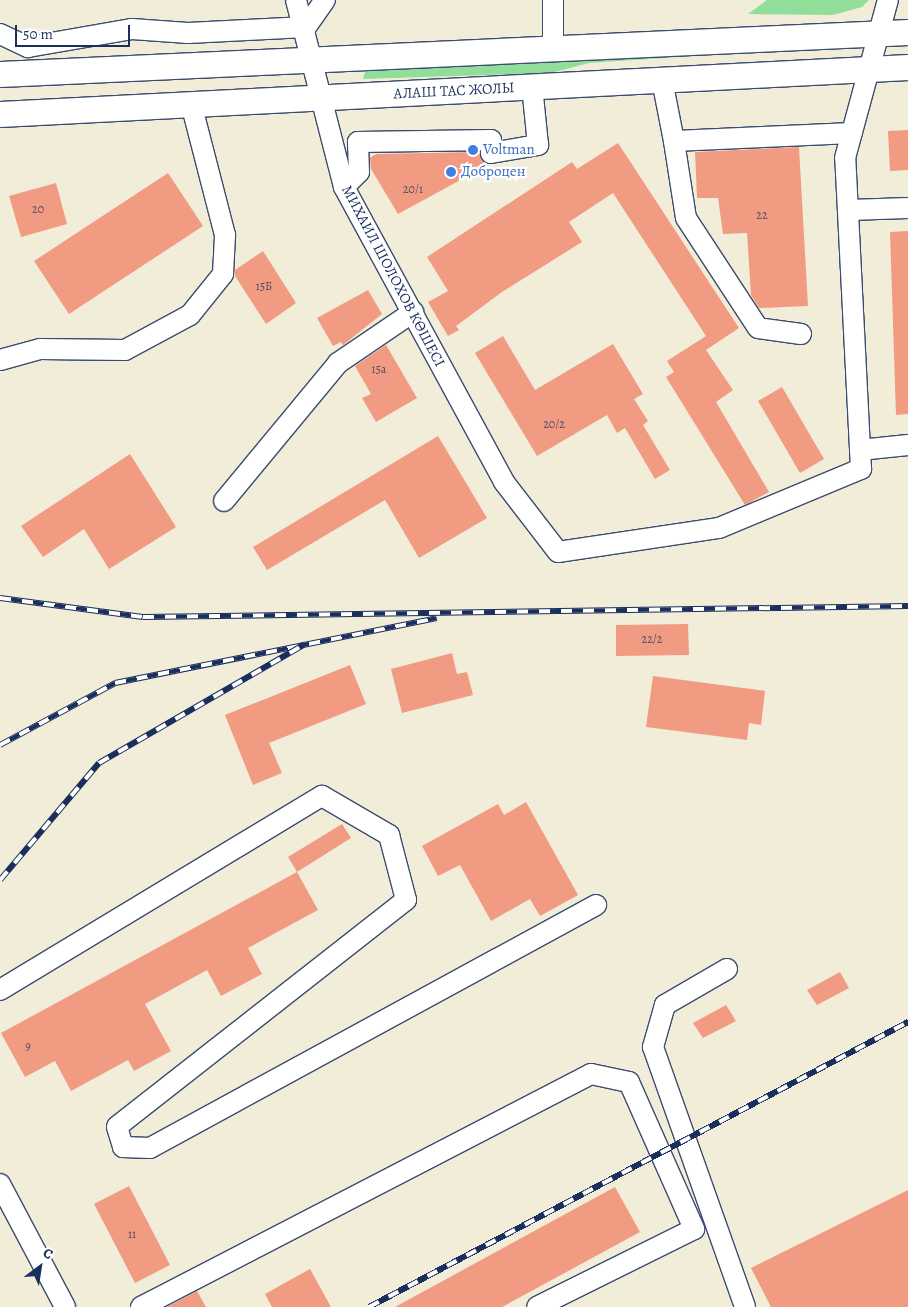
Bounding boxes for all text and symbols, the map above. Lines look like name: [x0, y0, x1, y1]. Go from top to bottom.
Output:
scale bar: [18, 15, 132, 47]
text: 50 m: [23, 24, 53, 44]
street label: АЛАШ ТАС ЖОЛЫ: [393, 79, 515, 103]
place label: Voltman: [483, 141, 535, 159]
marker: Voltman: [467, 144, 479, 156]
place label: Доброцен: [461, 163, 525, 181]
marker: Доброцен: [445, 166, 457, 178]
street label: МИХАИЛ ШОЛОХОВ КӨШЕСІ: [337, 182, 449, 370]
house number: 20/1: [403, 183, 423, 197]
house number: 20: [32, 203, 44, 217]
house number: 22: [756, 209, 768, 223]
house number: 15Б: [256, 280, 272, 294]
house number: 15а: [372, 363, 386, 377]
house number: 20/2: [543, 418, 565, 432]
house number: 22/2: [641, 633, 663, 647]
house number: 9: [25, 1040, 31, 1054]
house number: 11: [128, 1228, 136, 1242]
north arrow: [15, 1242, 65, 1292]
text: С: [39, 1243, 57, 1264]

